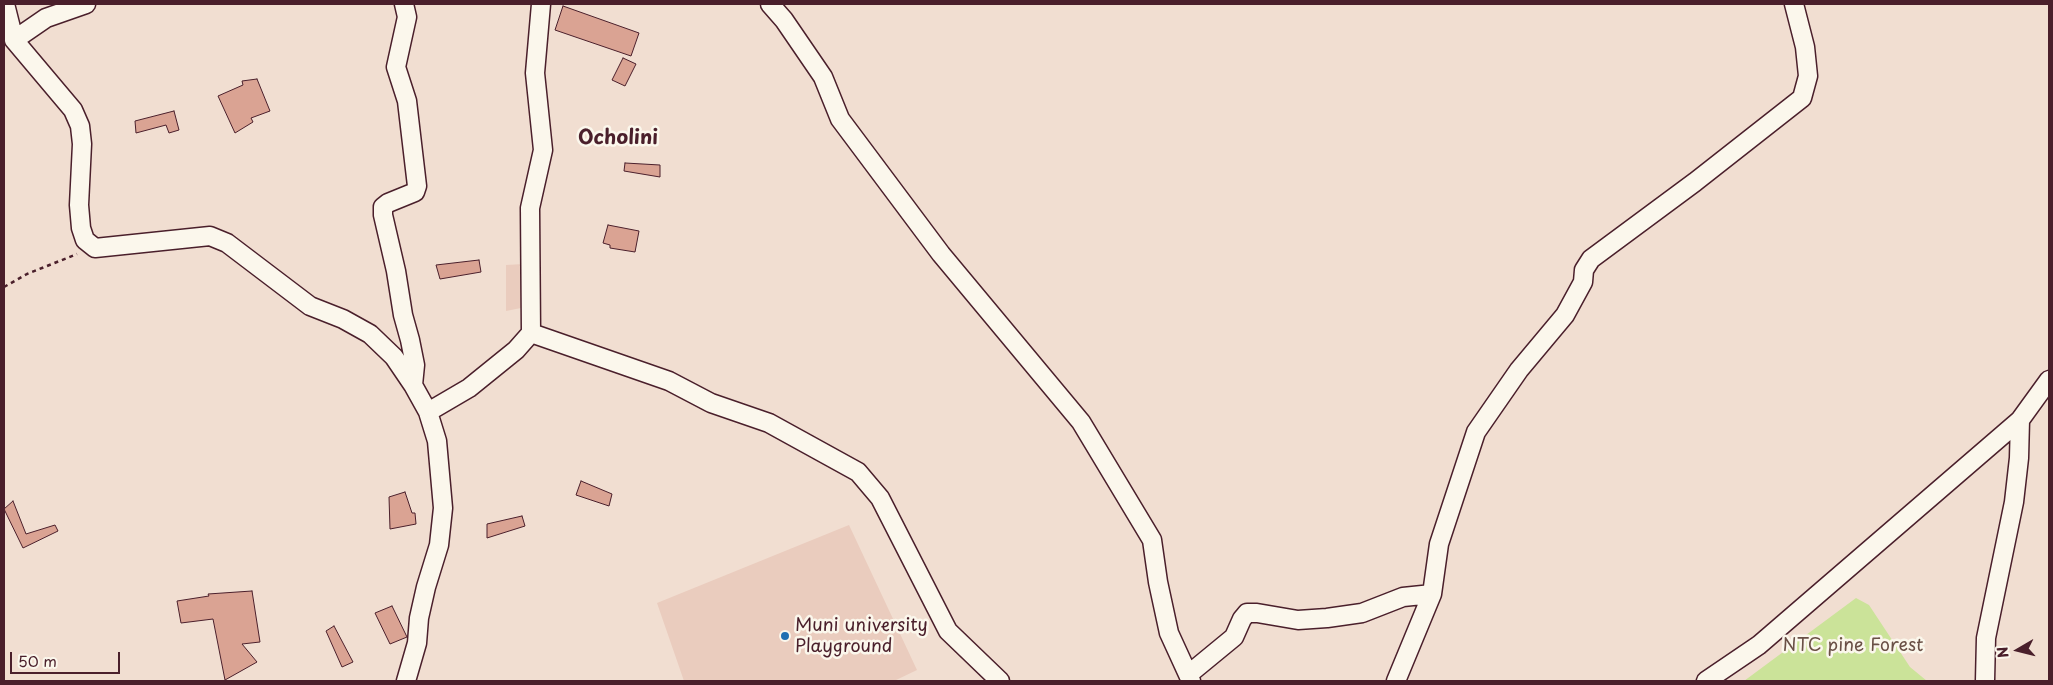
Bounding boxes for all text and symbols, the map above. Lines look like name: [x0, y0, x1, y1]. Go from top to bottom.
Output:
district label: Ocholini: [578, 126, 658, 150]
place label: Muni university Playground: [795, 615, 928, 658]
north arrow: [1993, 625, 2043, 675]
marker: Muni university Playground: [779, 630, 791, 642]
park label: NTC pine Forest: [1783, 635, 1923, 657]
scale bar: [12, 642, 122, 674]
text: N: [1991, 645, 2014, 659]
text: 50 m: [18, 649, 57, 672]

